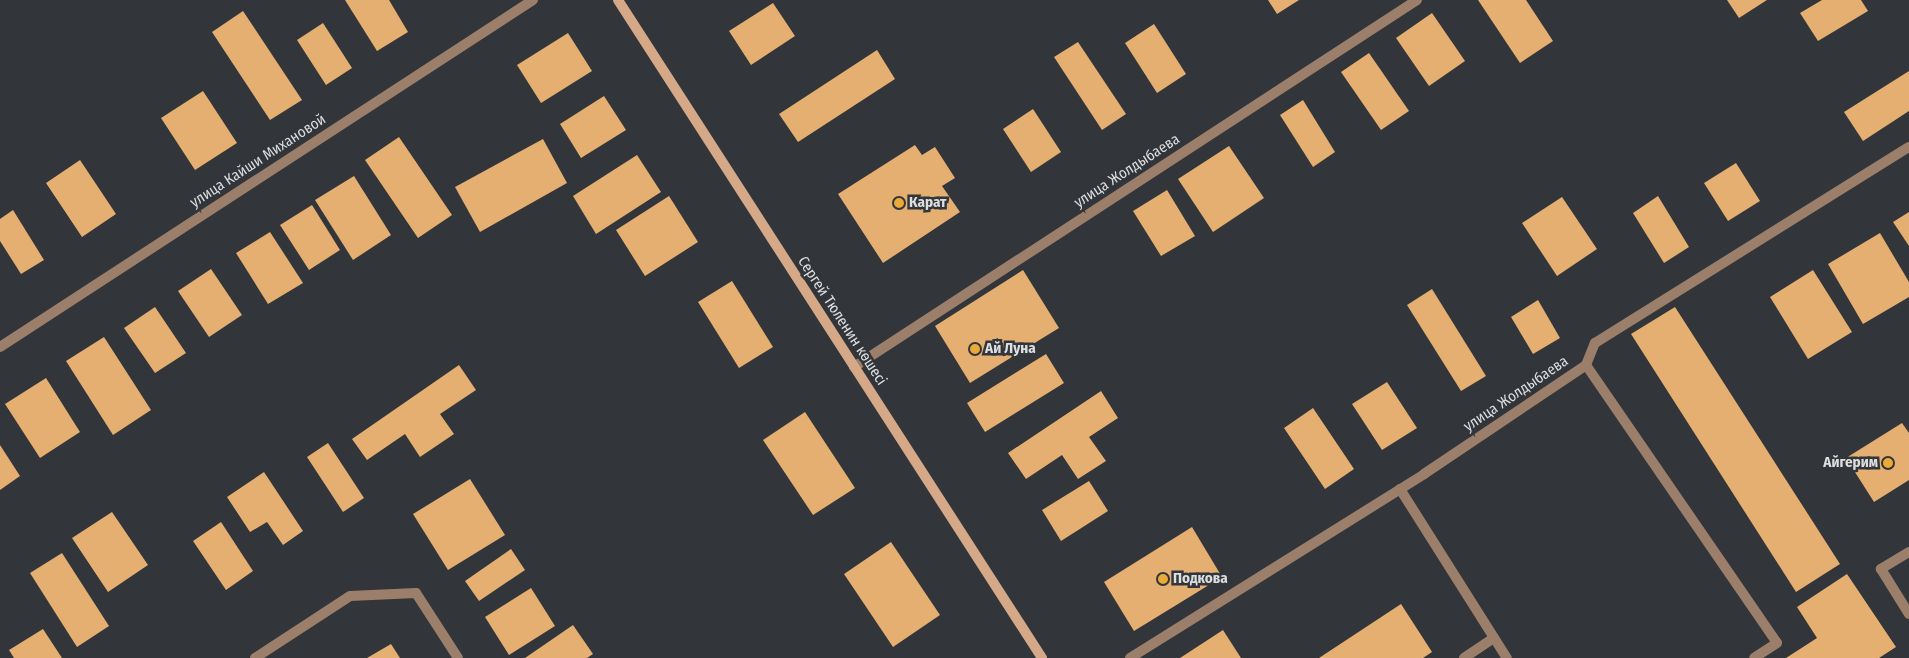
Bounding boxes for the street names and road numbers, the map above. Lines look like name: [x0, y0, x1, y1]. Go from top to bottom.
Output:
street label: улица Кайши Михановой: [187, 110, 329, 212]
street label: улица Жолдыбаева: [1071, 130, 1183, 212]
street label: Сергей Тюленин көшесі: [794, 253, 890, 389]
street label: улица Жолдыбаева: [1460, 352, 1572, 436]

